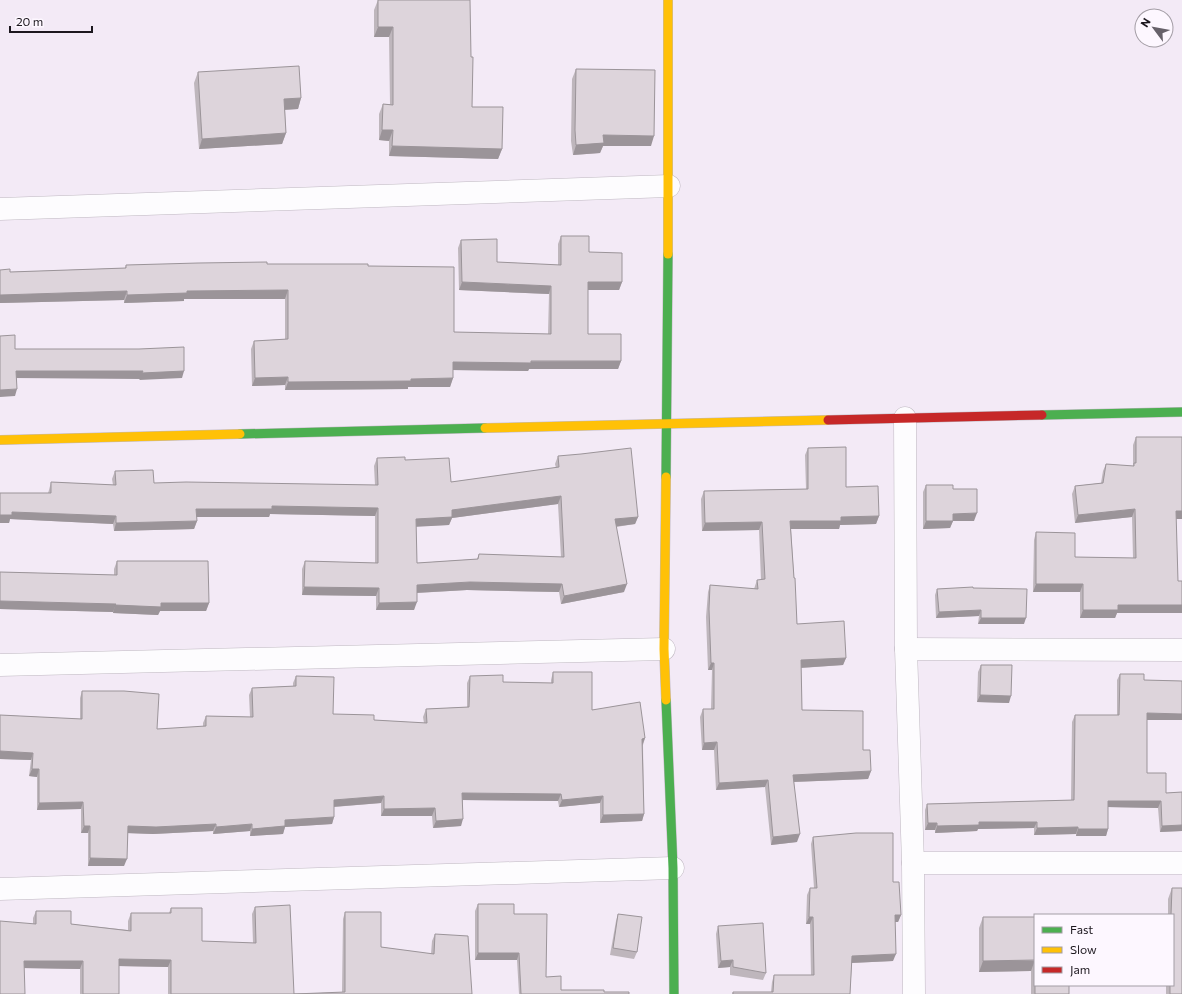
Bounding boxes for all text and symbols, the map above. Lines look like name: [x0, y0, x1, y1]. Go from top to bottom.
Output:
scale bar: [10, 8, 92, 34]
north arrow: [1134, 8, 1174, 48]
text: 20 m: [16, 14, 43, 28]
text: N: [1137, 15, 1153, 29]
legend: [1034, 914, 1174, 986]
text: Fast: [1070, 922, 1093, 936]
text: Slow: [1070, 942, 1097, 956]
text: Jam: [1070, 962, 1090, 977]

